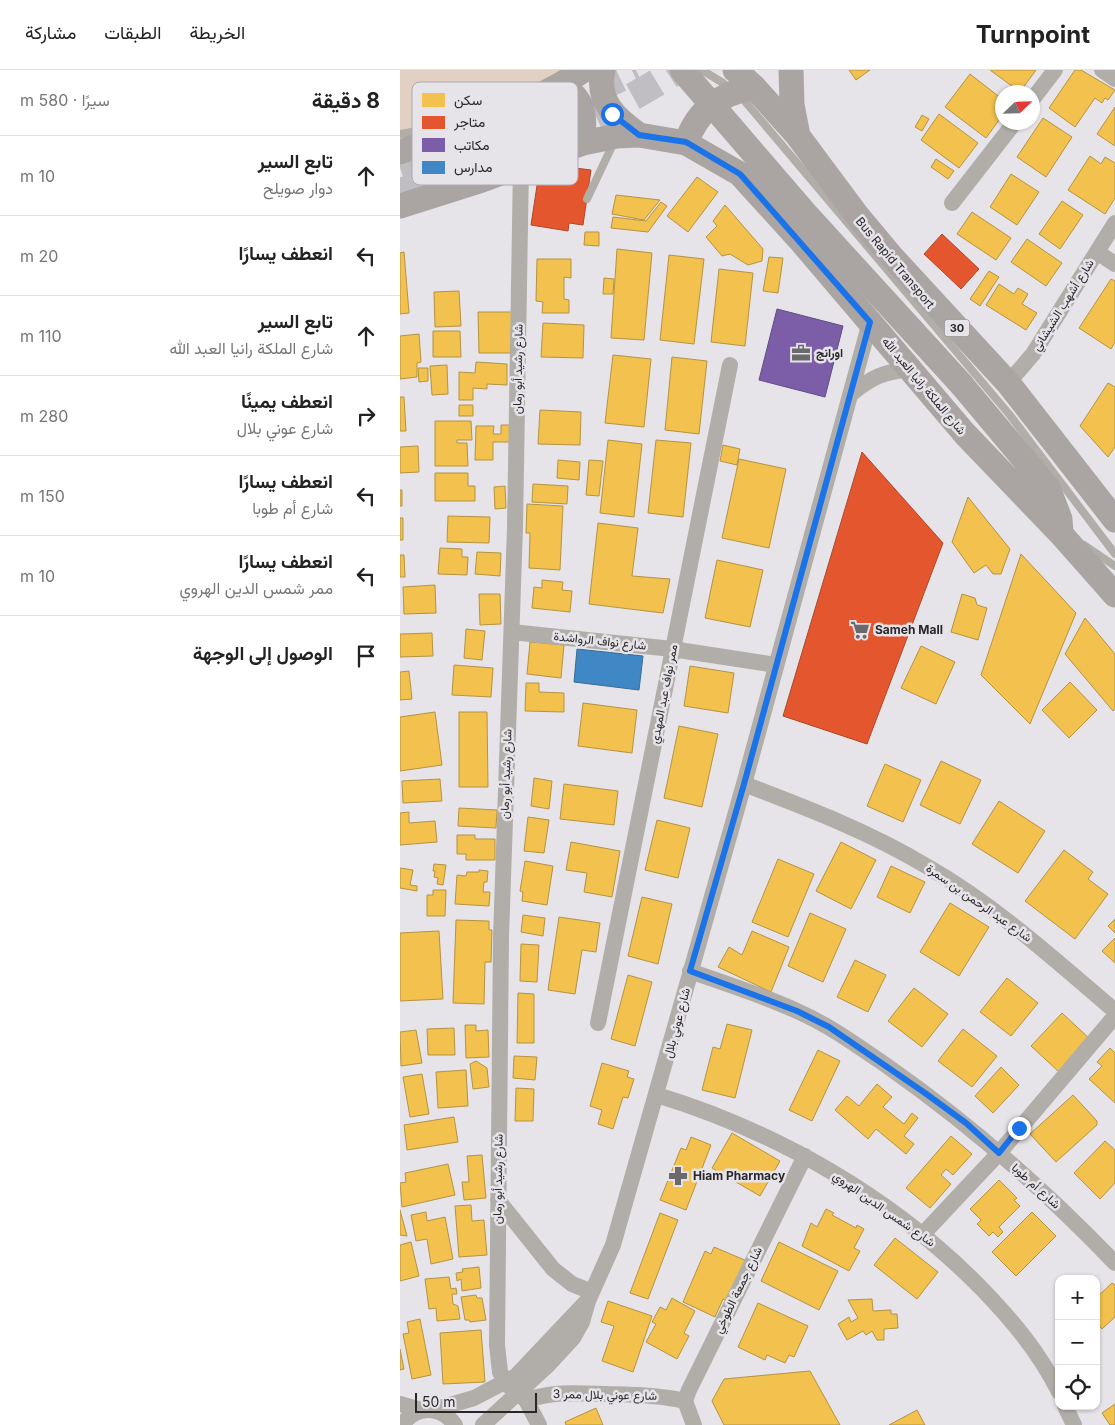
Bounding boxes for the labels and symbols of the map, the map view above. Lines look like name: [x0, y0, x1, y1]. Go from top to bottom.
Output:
legend: [412, 82, 578, 185]
north arrow: [995, 85, 1040, 130]
text: سكن: [454, 91, 482, 109]
route start: [601, 103, 624, 126]
text: متاجر: [453, 113, 485, 131]
text: مكاتب: [454, 136, 490, 154]
text: مدارس: [454, 158, 492, 176]
street label: Bus Rapid Transport: [853, 214, 938, 312]
street label: شارع أشهب الشيشاني: [1028, 256, 1099, 355]
road number: 30: [944, 320, 970, 336]
street label: شارع رشيد أبو رمان: [509, 324, 528, 414]
street label: شارع الملكة رانيا العبد الله: [878, 334, 970, 439]
office icon: اورانج: [790, 342, 812, 364]
place label: اورانج: [816, 345, 843, 361]
supermarket icon: Sameh Mall: [849, 619, 871, 641]
place label: Sameh Mall: [875, 622, 943, 637]
street label: شارع نواف الرواشدة: [553, 628, 647, 655]
street label: ممر نواف عبد المهدي: [647, 643, 683, 745]
street label: شارع رشيد أبو رمان: [496, 729, 517, 819]
street label: شارع عبد الرحمن بن سمرة: [922, 860, 1035, 946]
street label: شارع عوني بلال: [660, 986, 696, 1060]
route end: [1008, 1117, 1031, 1140]
street label: شارع رشيد أبو رمان: [489, 1134, 508, 1224]
street label: شارع أم طوبا: [1007, 1160, 1064, 1213]
pharmacy icon: Hiam Pharmacy: [667, 1165, 689, 1187]
place label: Hiam Pharmacy: [693, 1168, 786, 1183]
street label: شارع شمس الدين الهروي: [829, 1168, 938, 1252]
street label: شارع جمعة الطوخي: [710, 1244, 768, 1337]
street label: شارع عوني بلال ممر 3: [553, 1386, 657, 1406]
scale bar: [415, 1390, 538, 1413]

